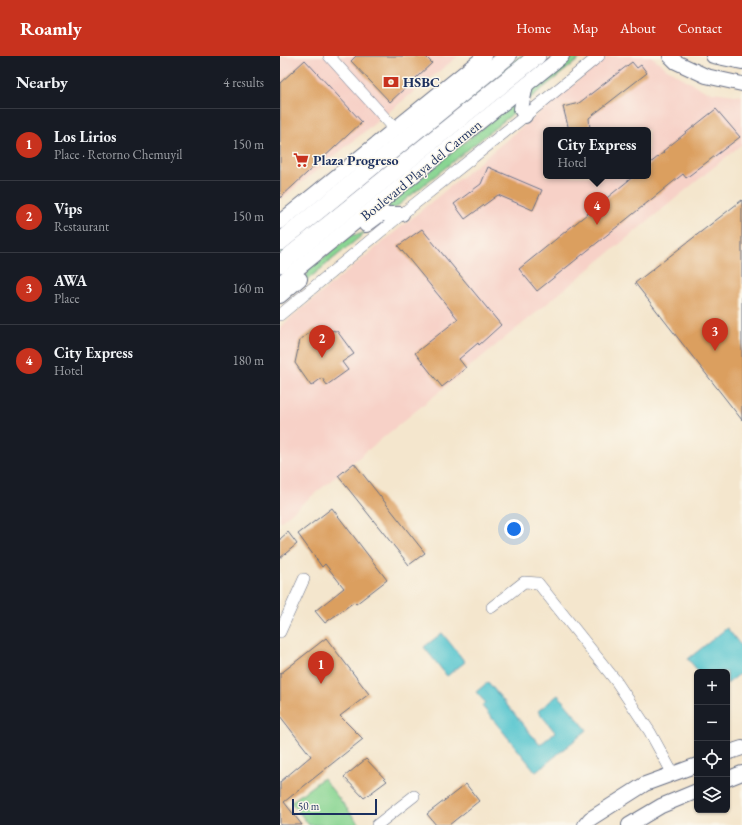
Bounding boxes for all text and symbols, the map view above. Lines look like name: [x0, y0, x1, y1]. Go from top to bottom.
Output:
text: Roamly: [20, 16, 82, 41]
text: Home: [516, 19, 551, 37]
text: Map: [573, 19, 598, 37]
text: About: [620, 19, 656, 37]
text: Contact: [678, 19, 722, 37]
text: Nearby: [16, 71, 68, 93]
bank icon: HSBC: [382, 73, 400, 91]
place label: HSBC: [403, 73, 440, 91]
text: 4 results: [223, 74, 264, 91]
street label: Boulevard Playa del Carmen: [357, 115, 486, 224]
text: Los Lirios: [54, 127, 116, 146]
popup: [543, 127, 651, 179]
text: City Express: [557, 135, 637, 154]
text: 1: [26, 136, 32, 153]
text: 150 m: [233, 136, 264, 153]
text: Place · Retorno Chemuyil: [54, 146, 182, 163]
supermarket icon: Plaza Progreso: [292, 151, 310, 169]
place label: Plaza Progreso: [313, 151, 399, 169]
text: Hotel: [557, 154, 587, 171]
pin: 4: [584, 192, 610, 225]
text: Vips: [54, 199, 82, 218]
text: 2: [26, 208, 32, 225]
text: 150 m: [233, 208, 264, 225]
text: Restaurant: [54, 218, 109, 235]
text: AWA: [54, 271, 87, 290]
text: 3: [26, 280, 32, 297]
text: 160 m: [233, 280, 264, 297]
text: Place: [54, 290, 80, 307]
pin: 3: [702, 318, 728, 351]
pin: 2: [309, 325, 335, 358]
text: City Express: [54, 343, 133, 362]
text: 4: [26, 352, 32, 369]
text: 180 m: [233, 352, 264, 369]
text: Hotel: [54, 362, 83, 379]
your location: [504, 519, 524, 539]
pin: 1: [308, 651, 334, 684]
map controls: [694, 669, 730, 813]
button: +: [694, 669, 730, 705]
button: −: [694, 705, 730, 741]
button: locate: [694, 741, 730, 777]
button: layers: [694, 777, 730, 813]
scale bar: [292, 797, 377, 816]
text: 50 m: [298, 799, 319, 813]

